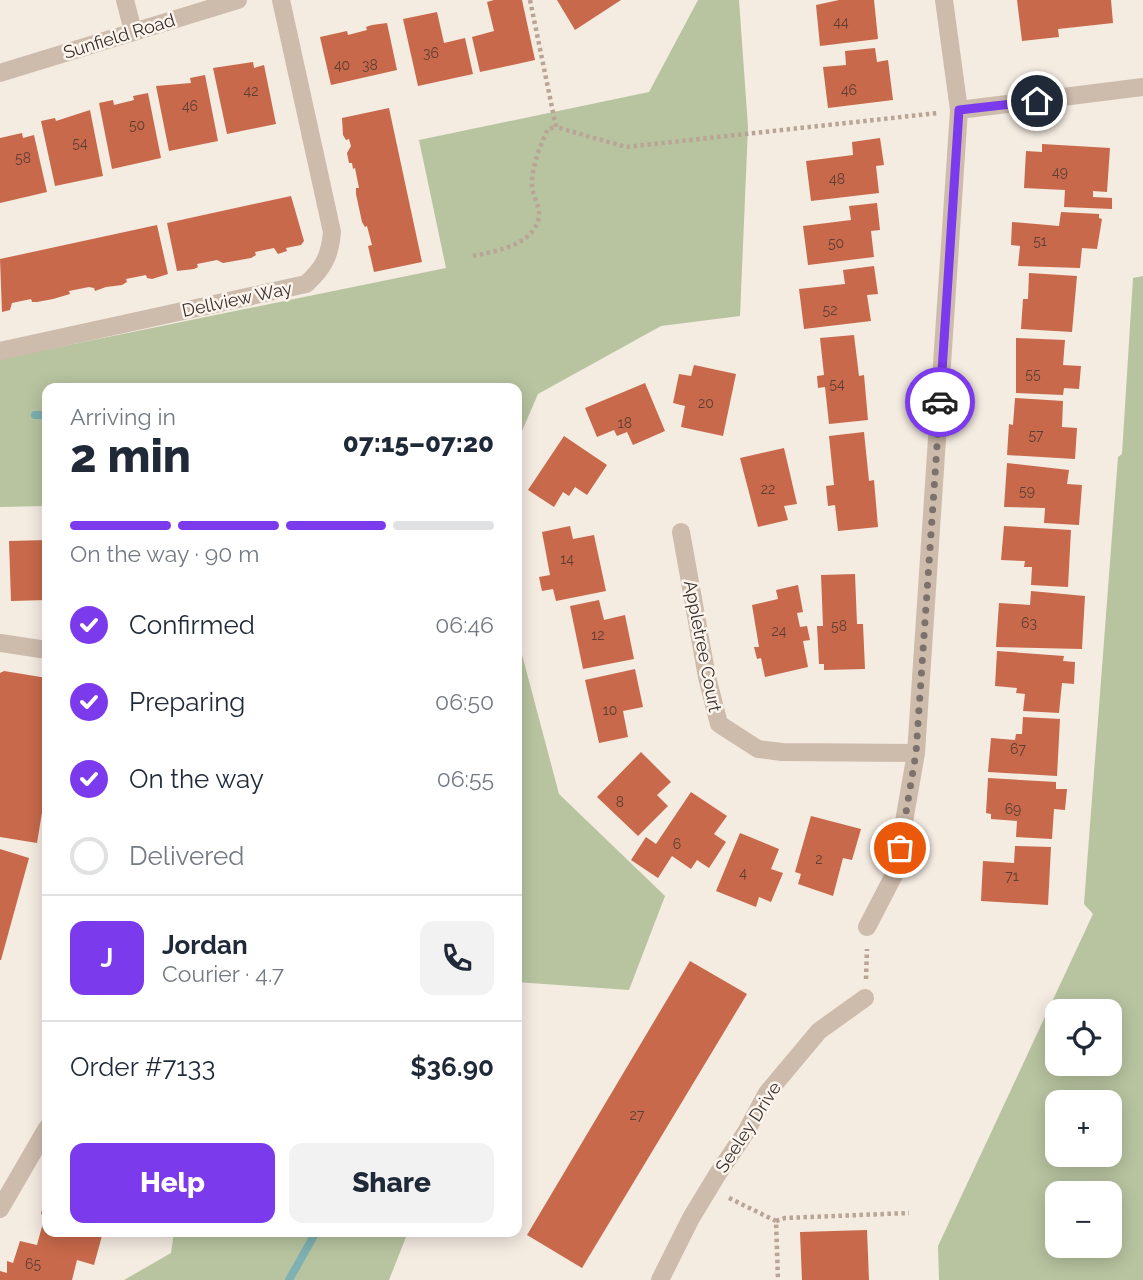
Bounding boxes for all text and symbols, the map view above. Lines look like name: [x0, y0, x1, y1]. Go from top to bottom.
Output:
street label: Sunfield Road: [61, 9, 177, 63]
house number: 44: [833, 14, 849, 30]
house number: 36: [423, 45, 439, 61]
house number: 40: [334, 57, 350, 73]
house number: 38: [362, 57, 378, 73]
pin: [1007, 71, 1067, 131]
house number: 46: [841, 82, 857, 98]
icon: home: [1018, 82, 1056, 120]
house number: 42: [244, 83, 258, 99]
house number: 46: [182, 98, 198, 114]
house number: 50: [129, 117, 145, 133]
house number: 54: [72, 135, 88, 151]
house number: 58: [15, 150, 31, 166]
house number: 49: [1052, 164, 1068, 180]
house number: 48: [829, 171, 845, 187]
house number: 51: [1033, 233, 1047, 249]
house number: 50: [828, 235, 844, 251]
street label: Dellview Way: [180, 277, 294, 321]
house number: 52: [823, 302, 837, 318]
house number: 55: [1025, 366, 1041, 382]
courier: [905, 367, 975, 437]
house number: 54: [829, 376, 845, 392]
icon: car: [921, 383, 959, 421]
house number: 20: [698, 395, 714, 411]
text: Arriving in: [70, 403, 176, 430]
house number: 18: [618, 415, 632, 431]
house number: 57: [1028, 427, 1044, 443]
text: 07:15–07:20: [343, 428, 494, 458]
text: 2 min: [70, 429, 191, 483]
house number: 22: [761, 481, 775, 497]
house number: 59: [1019, 483, 1035, 499]
text: On the way · 90 m: [70, 540, 259, 567]
house number: 14: [560, 551, 574, 567]
street label: Appletree Court: [680, 578, 726, 714]
icon: check: [70, 606, 108, 644]
text: Confirmed: [129, 610, 255, 640]
text: 06:46: [435, 611, 494, 638]
house number: 63: [1021, 615, 1037, 631]
house number: 58: [831, 618, 847, 634]
house number: 24: [772, 623, 787, 639]
house number: 12: [591, 627, 605, 643]
icon: check: [70, 683, 108, 721]
text: Preparing: [129, 687, 245, 717]
text: 06:50: [435, 688, 494, 715]
house number: 10: [603, 702, 617, 718]
house number: 67: [1010, 741, 1026, 757]
icon: check: [70, 760, 108, 798]
text: On the way: [129, 764, 264, 794]
text: 06:55: [437, 765, 494, 792]
house number: 8: [616, 794, 624, 810]
house number: 69: [1005, 801, 1021, 817]
pin: [870, 818, 930, 878]
icon: bag: [881, 829, 919, 867]
house number: 6: [673, 836, 681, 852]
text: Delivered: [129, 841, 244, 871]
house number: 2: [815, 851, 823, 867]
house number: 4: [739, 865, 747, 881]
house number: 71: [1005, 868, 1019, 884]
button: phone: [420, 921, 494, 995]
text: Jordan: [162, 930, 248, 960]
text: J: [101, 943, 113, 973]
text: Courier · 4.7: [162, 960, 284, 987]
map controls: [1045, 999, 1122, 1258]
button: locate: [1045, 999, 1122, 1076]
text: Order #7133: [70, 1052, 215, 1082]
text: $36.90: [410, 1052, 494, 1082]
street label: Seeley Drive: [711, 1077, 785, 1176]
button: +: [1045, 1090, 1122, 1167]
house number: 27: [630, 1107, 645, 1123]
button: Help: [70, 1143, 275, 1223]
button: Share: [289, 1143, 494, 1223]
button: −: [1045, 1181, 1122, 1258]
house number: 65: [25, 1256, 41, 1272]

